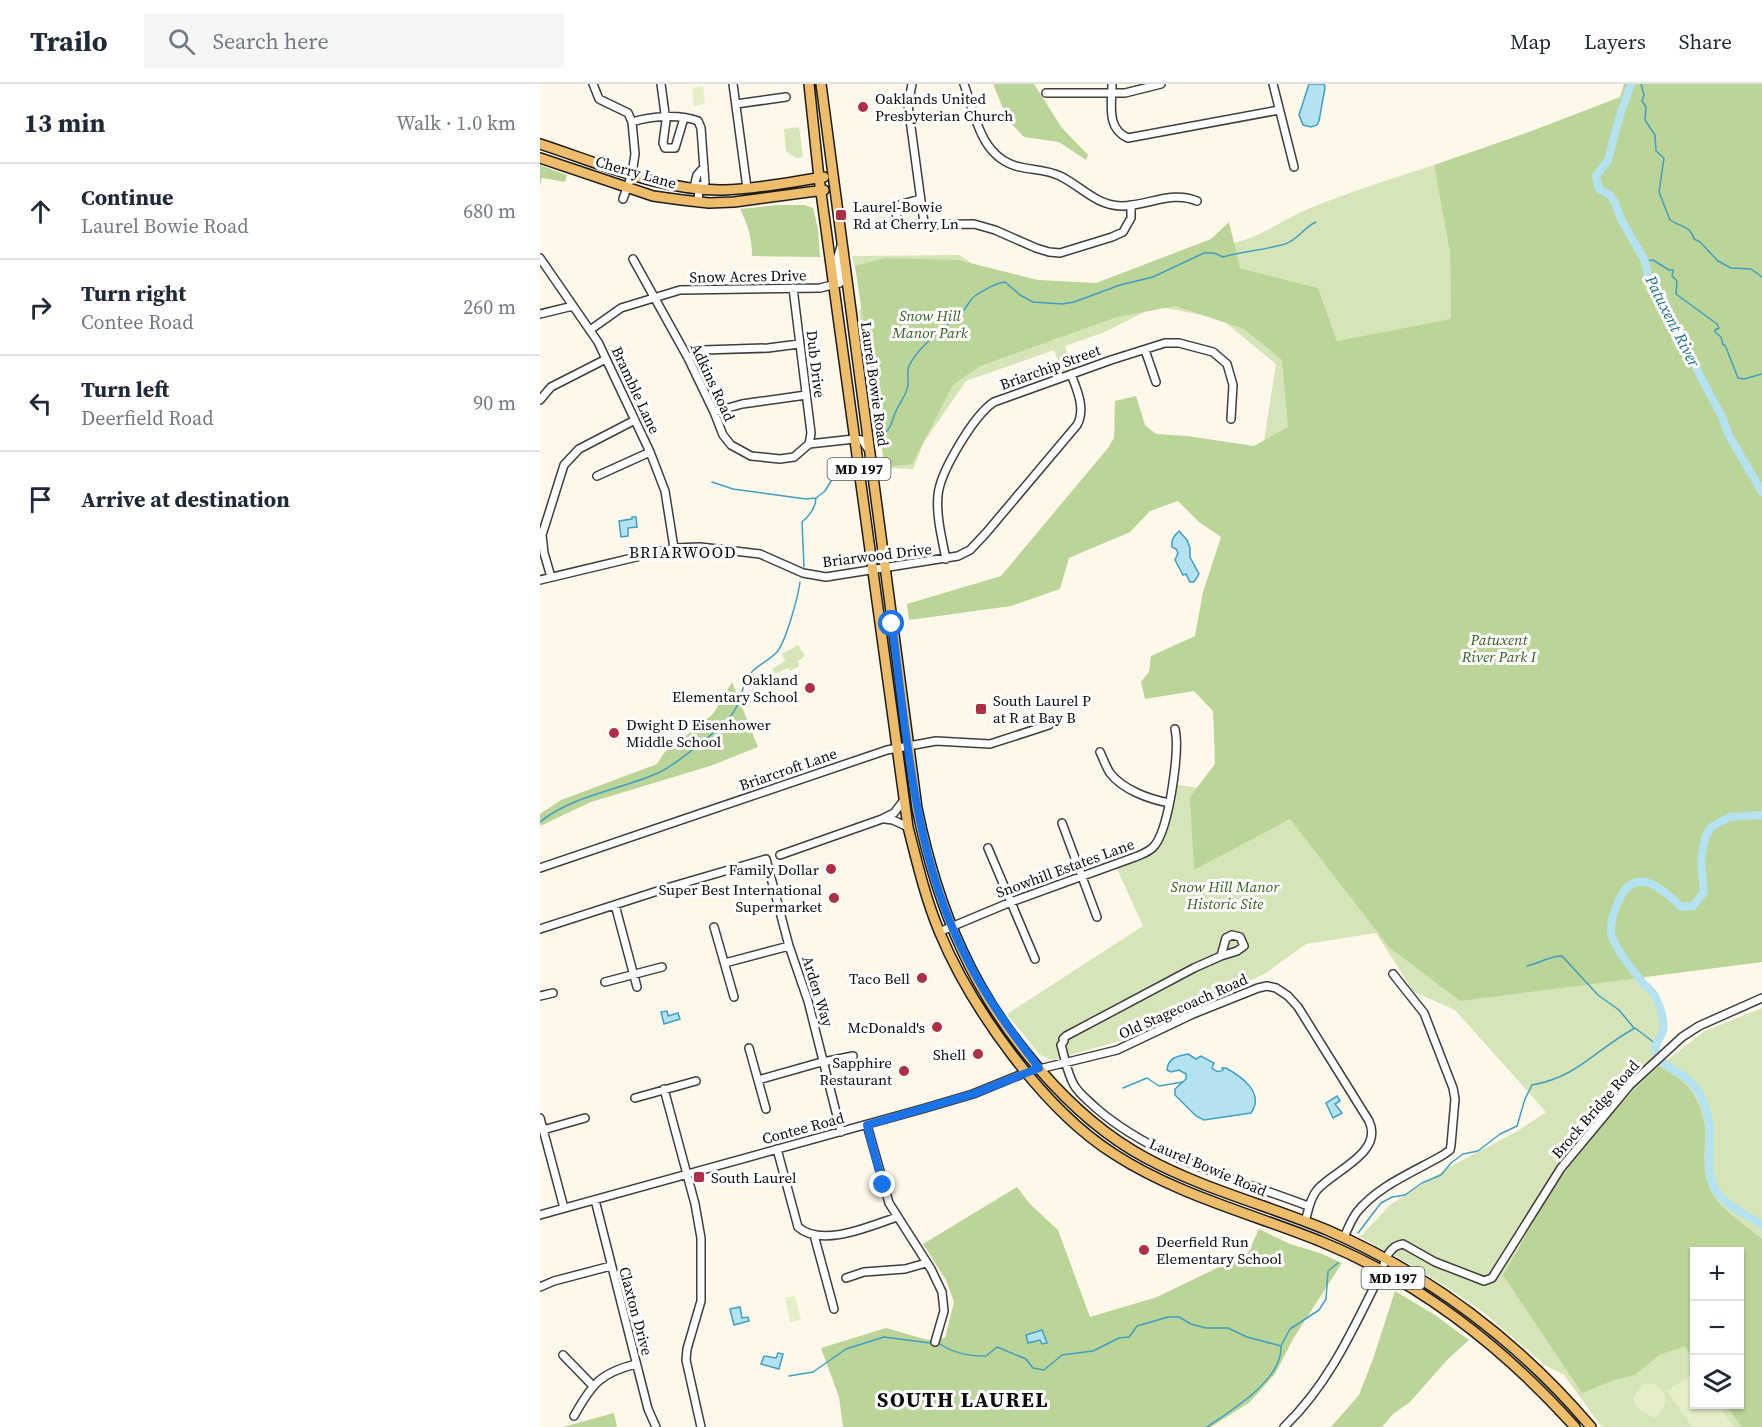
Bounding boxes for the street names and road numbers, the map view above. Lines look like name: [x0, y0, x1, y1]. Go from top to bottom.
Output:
street label: Cherry Lane: [593, 150, 679, 194]
street label: Snow Acres Drive: [689, 264, 807, 288]
street label: Laurel Bowie Road: [856, 320, 894, 448]
street label: Dub Drive: [801, 329, 831, 399]
street label: Briarchip Street: [997, 339, 1103, 395]
street label: Adkins Road: [686, 340, 740, 425]
street label: Bramble Lane: [607, 343, 666, 437]
road number: MD 197: [828, 458, 890, 480]
street label: Briarwood Drive: [821, 538, 933, 572]
street label: Briarcroft Lane: [736, 742, 840, 796]
street label: Snowhill Estates Lane: [993, 833, 1137, 903]
street label: Arden Way: [797, 953, 839, 1029]
street label: Old Stagecoach Road: [1115, 968, 1251, 1044]
street label: Brock Bridge Road: [1546, 1055, 1644, 1163]
street label: Contee Road: [760, 1107, 847, 1149]
street label: Laurel Bowie Road: [1146, 1133, 1270, 1201]
street label: Claxton Drive: [614, 1264, 658, 1358]
road number: MD 197: [1362, 1267, 1424, 1289]

